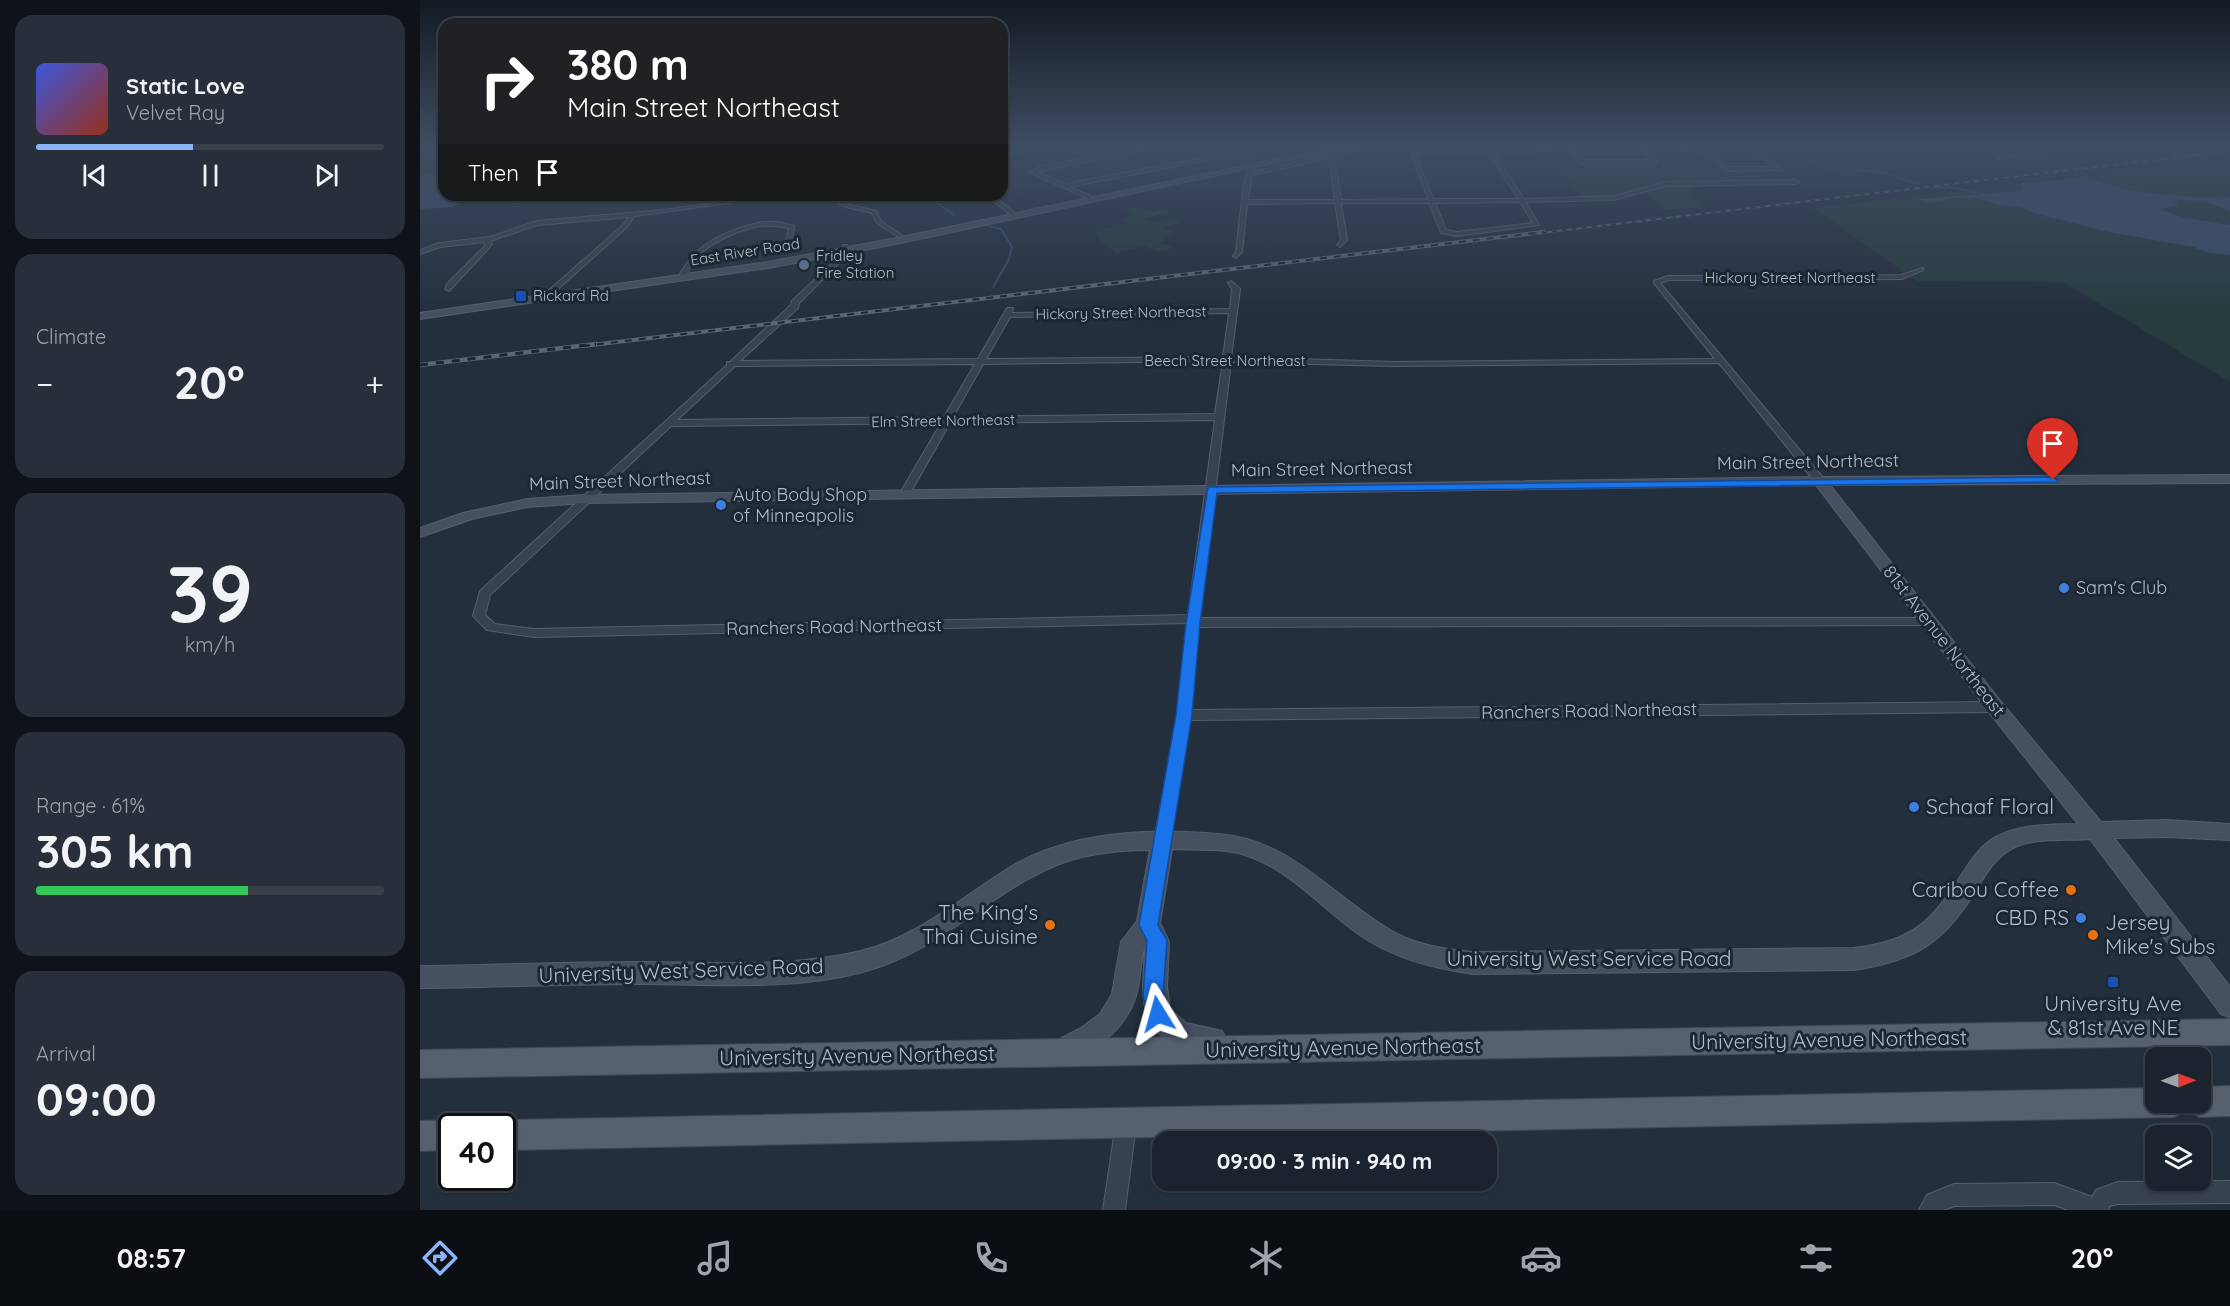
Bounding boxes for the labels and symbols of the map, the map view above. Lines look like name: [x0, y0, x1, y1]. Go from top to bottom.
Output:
street label: East River Road: [689, 233, 801, 270]
place label: Fridley Fire Station: [816, 246, 894, 282]
marker: Fridley Fire Station: [797, 258, 811, 272]
street label: Hickory Street Northeast: [1704, 268, 1876, 287]
place label: Rickard Rd: [533, 286, 609, 305]
marker: Rickard Rd: [514, 289, 528, 303]
street label: Hickory Street Northeast: [1035, 302, 1207, 323]
street label: Beech Street Northeast: [1144, 351, 1306, 370]
street label: Elm Street Northeast: [871, 410, 1015, 431]
pin: [2027, 418, 2078, 480]
street label: Main Street Northeast: [1717, 448, 1899, 475]
street label: Main Street Northeast: [1231, 455, 1413, 482]
street label: Main Street Northeast: [529, 466, 711, 495]
place label: Auto Body Shop of Minneapolis: [733, 483, 867, 527]
marker: Auto Body Shop of Minneapolis: [714, 498, 728, 512]
street label: 81st Avenue Northeast: [1878, 561, 2010, 721]
place label: Sam's Club: [2076, 576, 2167, 599]
marker: Sam's Club: [2057, 581, 2071, 595]
street label: Ranchers Road Northeast: [726, 613, 942, 640]
street label: Ranchers Road Northeast: [1481, 697, 1697, 724]
place label: Schaaf Floral: [1926, 793, 2054, 819]
marker: Schaaf Floral: [1907, 800, 1921, 814]
place label: Caribou Coffee: [1912, 876, 2059, 902]
marker: Caribou Coffee: [2064, 883, 2078, 897]
place label: The King's Thai Cuisine: [922, 899, 1038, 949]
place label: CBD RS: [1995, 904, 2069, 930]
place label: Jersey Mike's Subs: [2105, 909, 2215, 959]
marker: CBD RS: [2074, 911, 2088, 925]
marker: The King's Thai Cuisine: [1043, 918, 1057, 932]
marker: Jersey Mike's Subs: [2086, 928, 2100, 942]
street label: University West Service Road: [1446, 945, 1732, 971]
street label: University West Service Road: [538, 952, 824, 988]
marker: University Ave & 81st Ave NE: [2106, 975, 2120, 989]
position arrow: [1126, 982, 1190, 1046]
place label: University Ave & 81st Ave NE: [2044, 990, 2182, 1040]
street label: University Avenue Northeast: [1691, 1024, 1967, 1054]
street label: University Avenue Northeast: [1205, 1032, 1481, 1062]
street label: University Avenue Northeast: [719, 1040, 995, 1070]
north arrow: [2145, 1047, 2211, 1113]
speed limit sign: 40: [438, 1113, 516, 1191]

